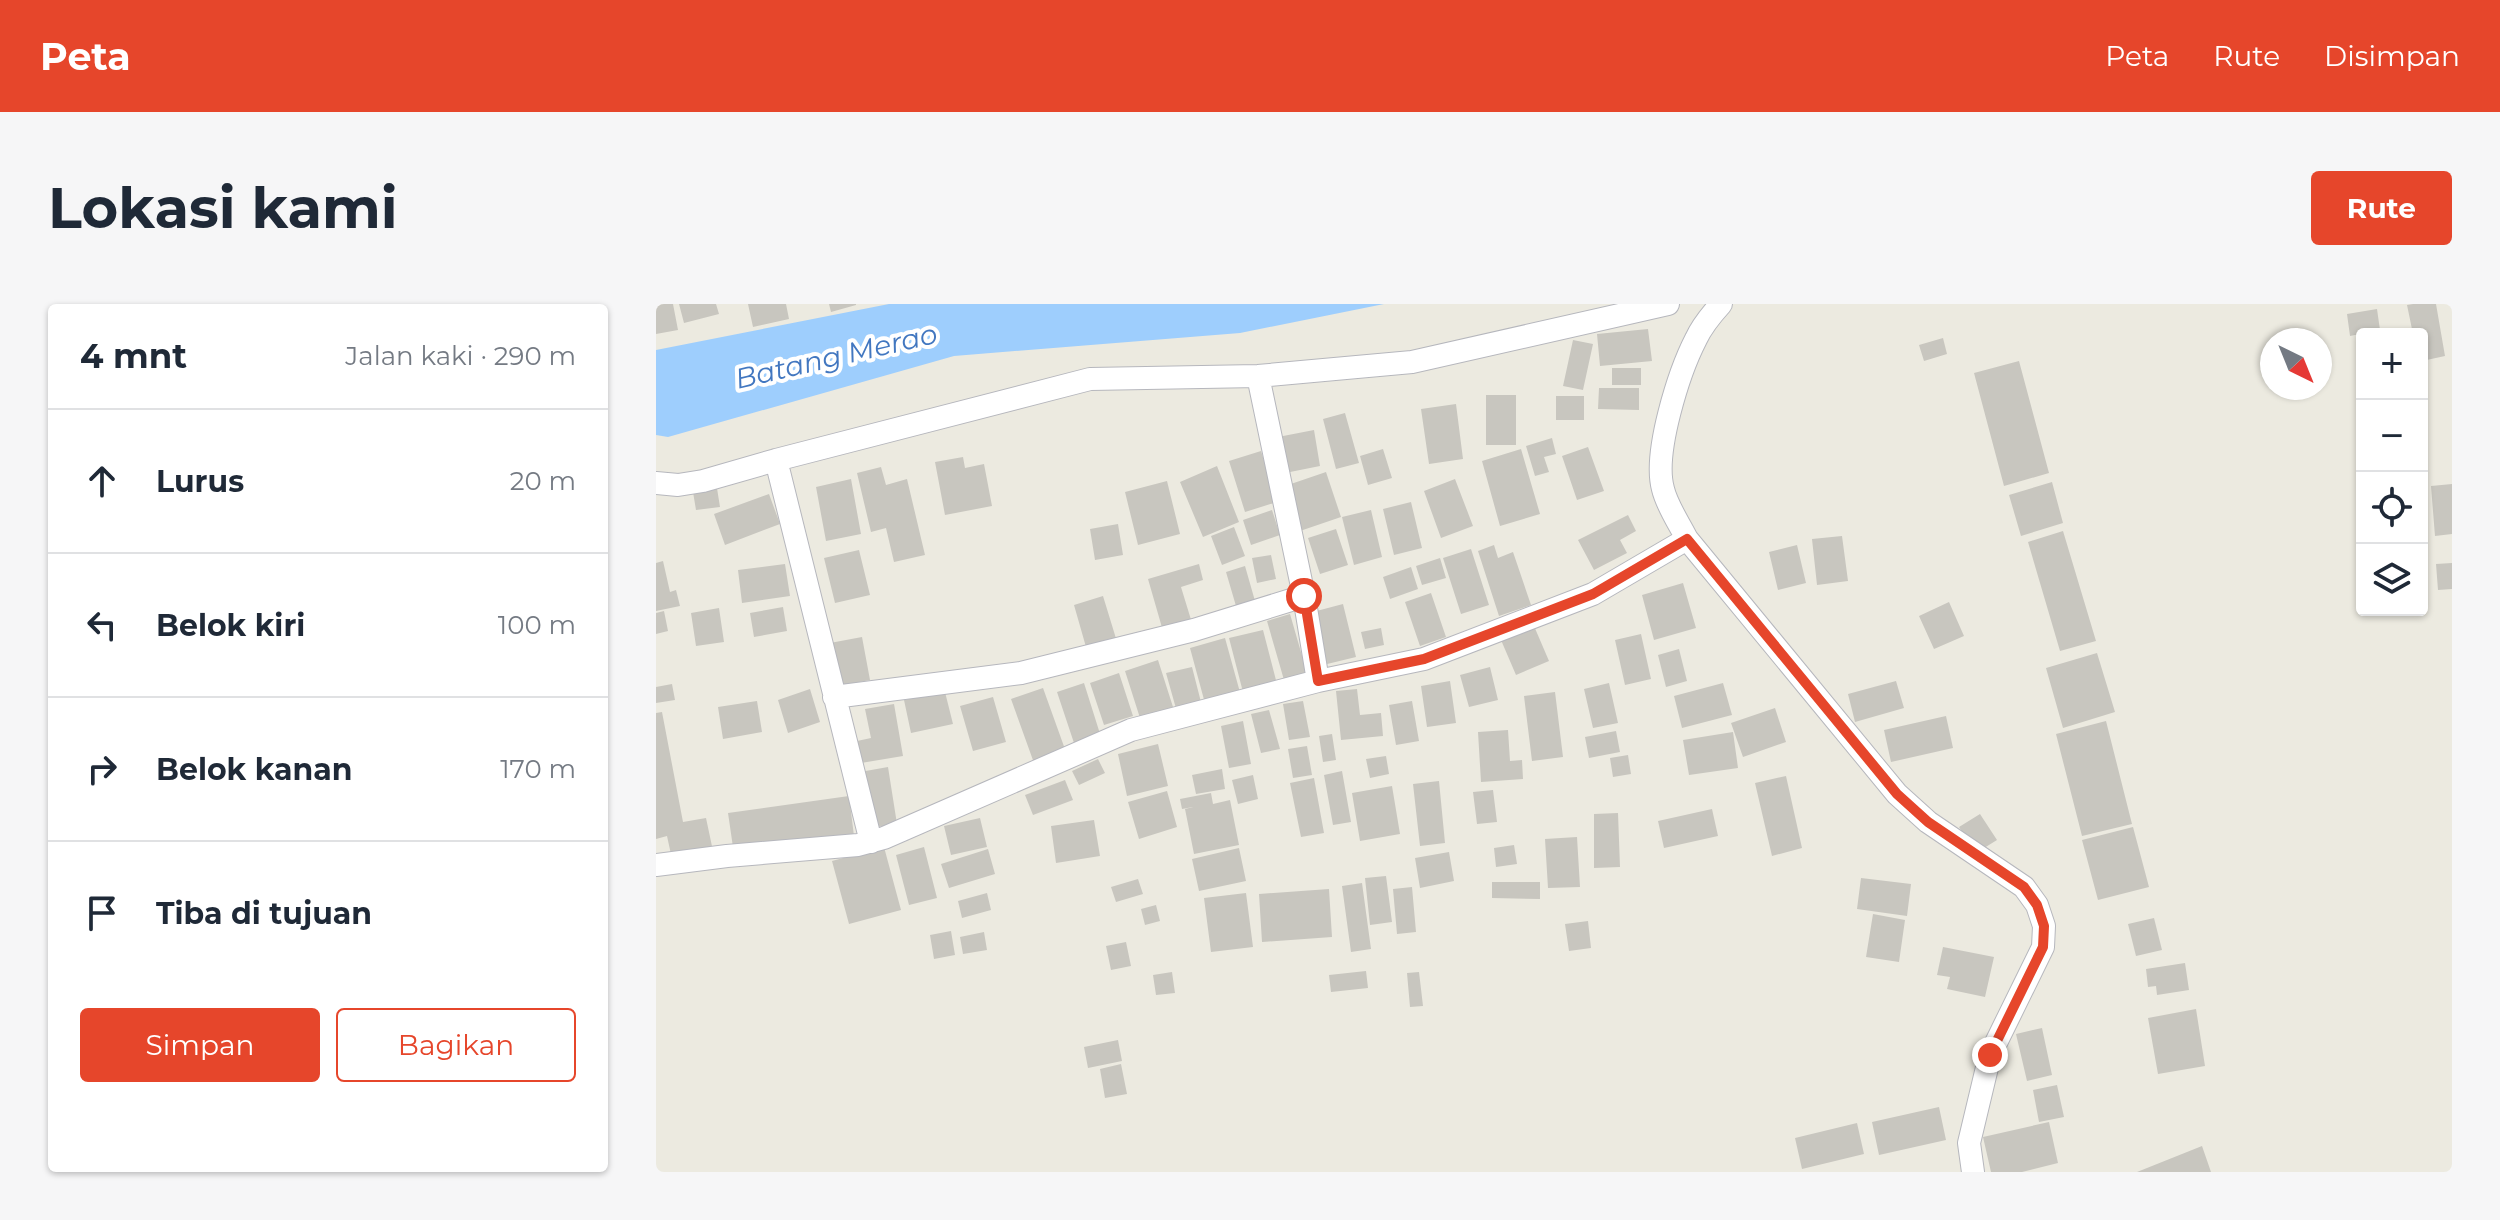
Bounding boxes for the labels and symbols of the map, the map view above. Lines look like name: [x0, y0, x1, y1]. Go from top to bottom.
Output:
water label: Batang Merao: [732, 316, 940, 396]
north arrow: [2260, 328, 2332, 400]
route start: [1286, 578, 1322, 614]
route end: [1972, 1037, 2008, 1073]

